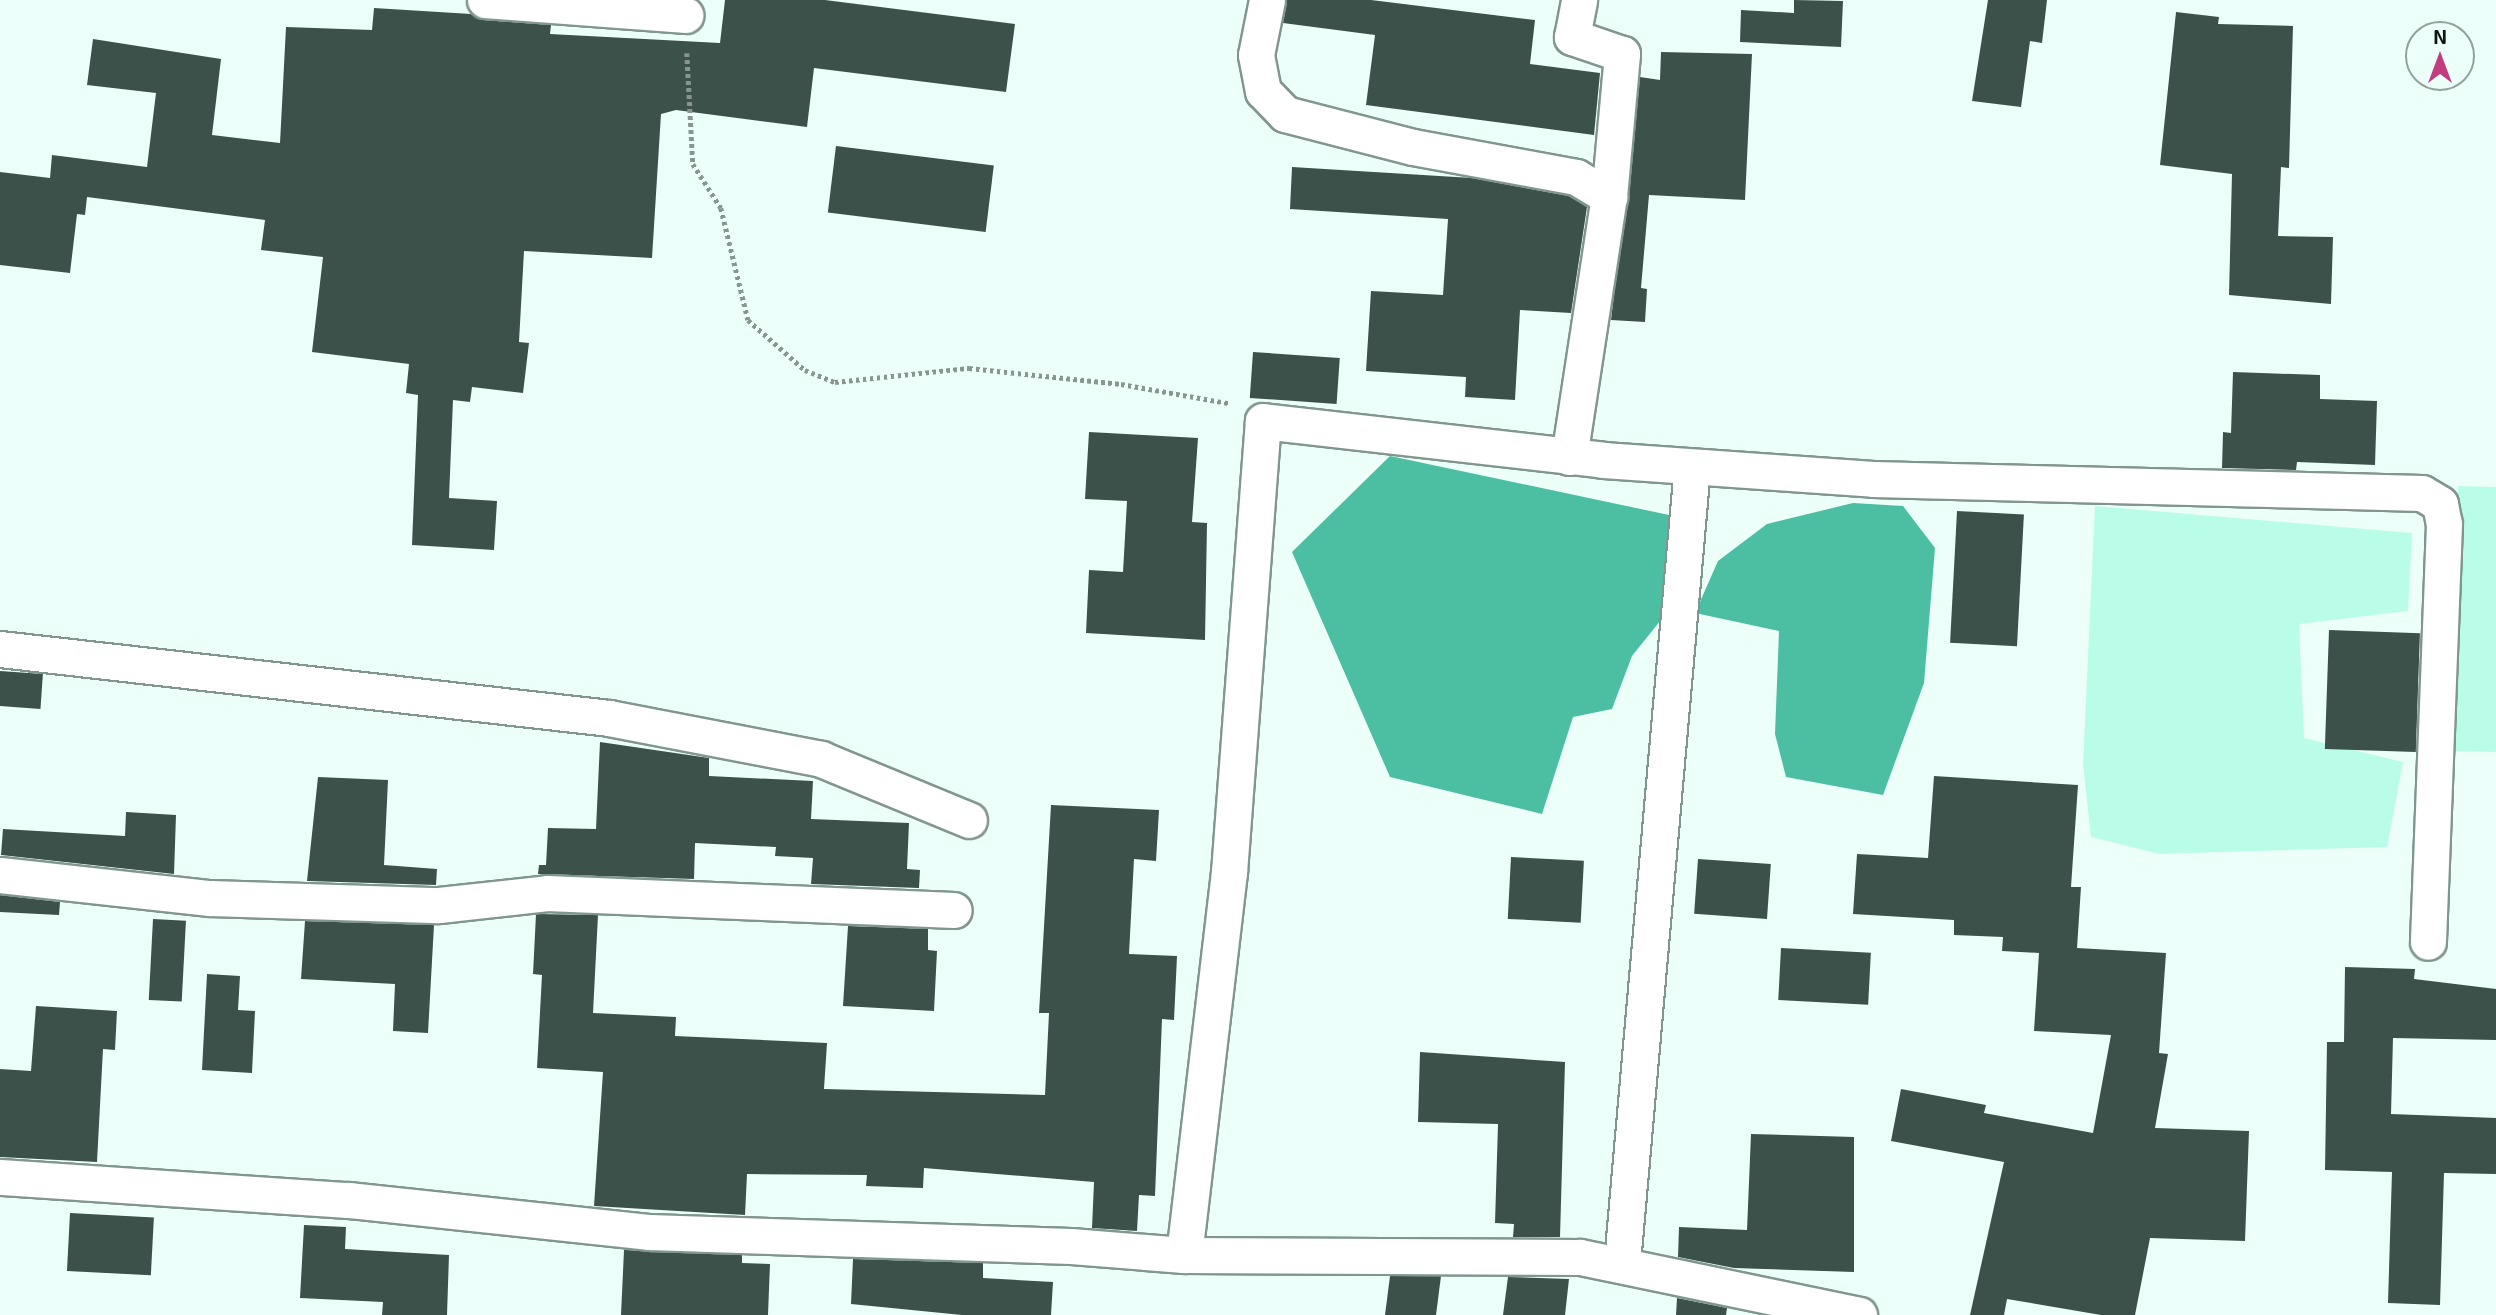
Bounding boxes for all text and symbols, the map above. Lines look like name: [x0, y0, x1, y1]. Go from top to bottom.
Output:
north arrow: [2405, 21, 2475, 91]
text: N: [2433, 25, 2447, 48]

